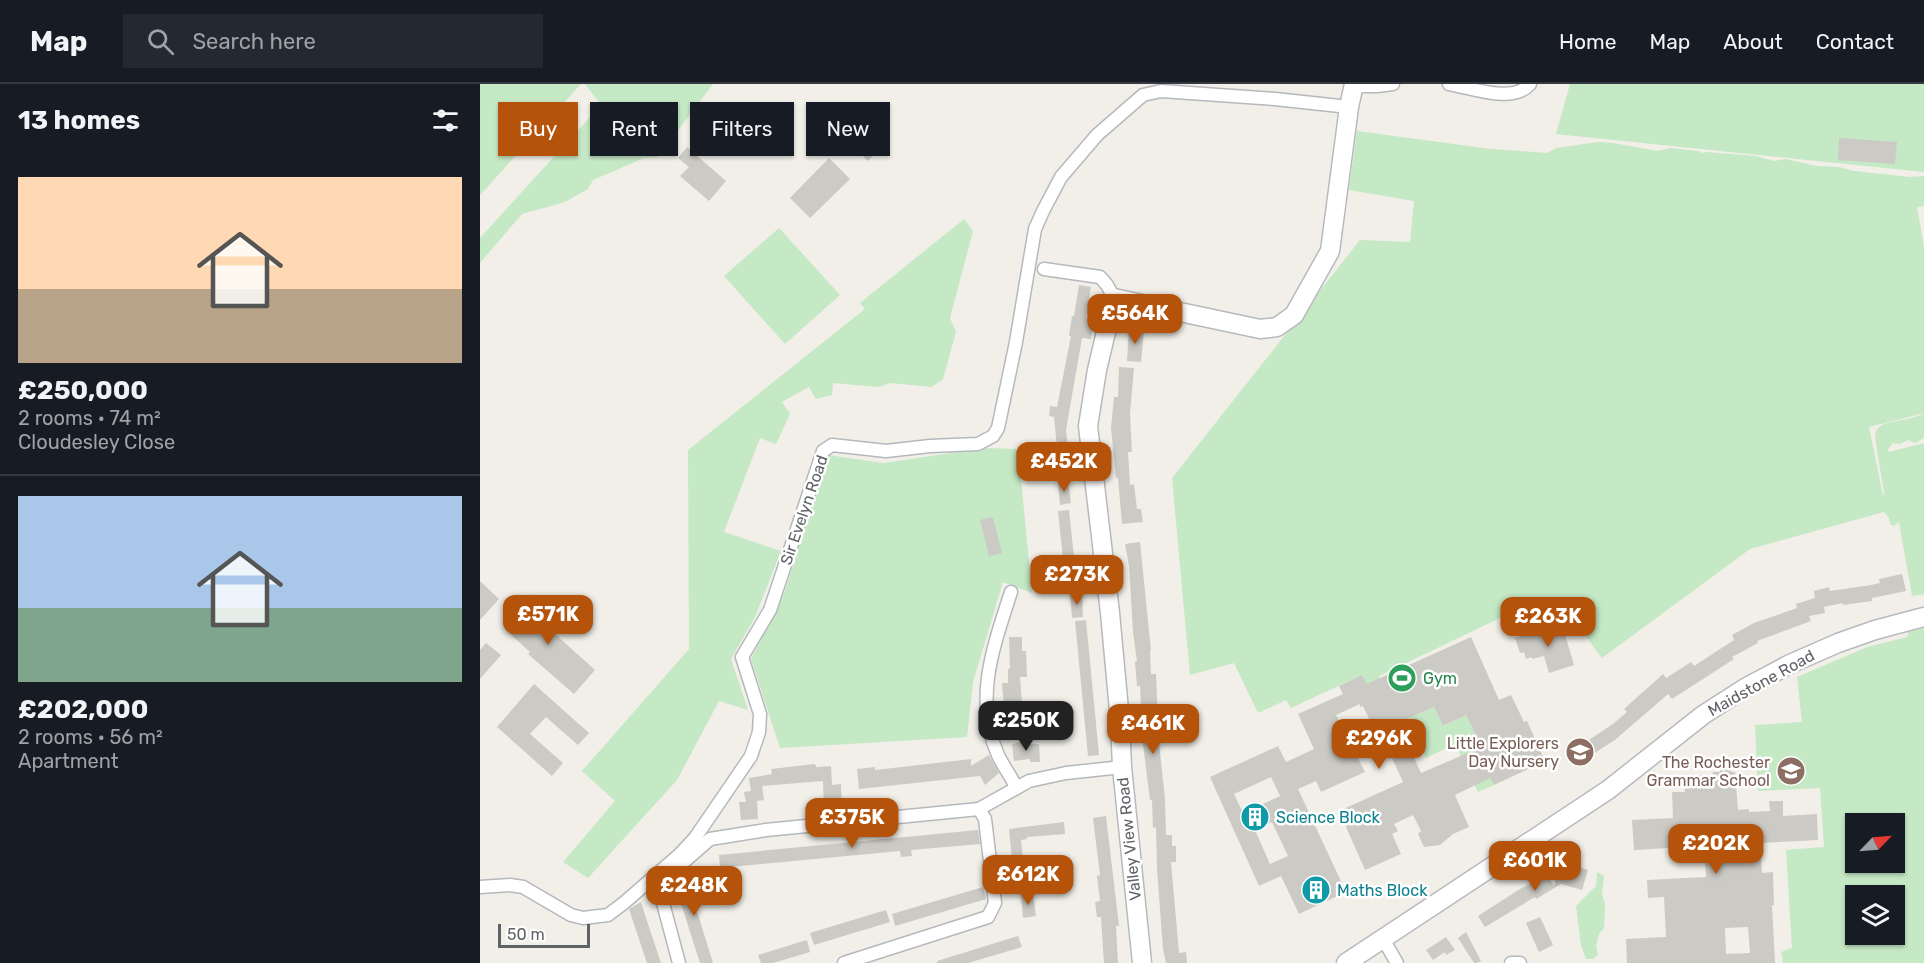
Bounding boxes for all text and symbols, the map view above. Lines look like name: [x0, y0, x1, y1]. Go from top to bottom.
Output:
search box: [123, 14, 543, 68]
text: Map: [30, 25, 87, 58]
icon: search: [144, 25, 177, 58]
text: Search here: [192, 28, 316, 55]
text: Home: [1559, 29, 1616, 54]
text: Map: [1649, 29, 1690, 54]
text: About: [1723, 29, 1783, 54]
text: Contact: [1816, 29, 1894, 54]
chip: Buy: [498, 102, 578, 156]
chip: Rent: [590, 102, 678, 156]
chip: Filters: [690, 102, 794, 156]
chip: New: [806, 102, 890, 156]
icon: filters: [429, 104, 462, 137]
text: 13 homes: [18, 105, 140, 136]
icon: home: [186, 216, 294, 324]
pin: £564K: [1093, 294, 1177, 345]
text: £564K: [1101, 301, 1169, 325]
text: £250,000: [18, 375, 148, 406]
text: 2 rooms · 74 m²: [18, 406, 161, 430]
text: Cloudesley Close: [18, 430, 175, 454]
pin: £452K: [1022, 442, 1106, 493]
text: £452K: [1030, 449, 1098, 473]
street label: Sir Evelyn Road: [776, 453, 832, 567]
icon: home: [186, 535, 294, 643]
pin: £273K: [1035, 555, 1119, 606]
text: £273K: [1044, 562, 1110, 586]
pin: £571K: [506, 595, 590, 646]
pin: £263K: [1506, 597, 1590, 648]
text: £571K: [517, 602, 579, 626]
text: £263K: [1515, 604, 1581, 628]
street label: Maidstone Road: [1704, 646, 1818, 720]
sports icon: Gym: [1386, 662, 1418, 694]
place label: Gym: [1423, 669, 1457, 688]
text: £202,000: [18, 694, 148, 725]
pin: £250K: [984, 701, 1068, 752]
pin: £461K: [1111, 704, 1195, 755]
text: £250K: [992, 708, 1060, 732]
text: £461K: [1121, 711, 1185, 735]
pin: £296K: [1337, 719, 1421, 770]
text: 2 rooms · 56 m²: [18, 725, 163, 749]
text: £296K: [1346, 726, 1412, 750]
place label: Little Explorers Day Nursery: [1447, 734, 1559, 771]
school or university icon: Little Explorers Day Nursery: [1564, 736, 1596, 768]
text: Apartment: [18, 749, 119, 773]
place label: The Rochester Grammar School: [1647, 753, 1770, 790]
school or university icon: The Rochester Grammar School: [1775, 755, 1807, 787]
street label: Valley View Road: [1113, 776, 1145, 902]
pin: £375K: [810, 798, 894, 849]
building icon: Science Block: [1239, 801, 1271, 833]
text: £375K: [819, 805, 885, 829]
place label: Science Block: [1276, 808, 1381, 827]
north arrow: [1845, 813, 1905, 873]
map controls: [1845, 813, 1905, 945]
pin: £202K: [1674, 824, 1758, 875]
text: £202K: [1682, 831, 1750, 855]
pin: £601K: [1493, 841, 1577, 892]
text: £601K: [1503, 848, 1567, 872]
pin: £612K: [986, 855, 1070, 906]
text: £612K: [996, 862, 1060, 886]
pin: £248K: [652, 866, 736, 917]
text: £248K: [660, 873, 728, 897]
building icon: Maths Block: [1300, 874, 1332, 906]
place label: Maths Block: [1337, 881, 1428, 900]
button: layers: [1845, 885, 1905, 945]
scale bar: [498, 921, 590, 948]
text: 50 m: [507, 925, 545, 944]

